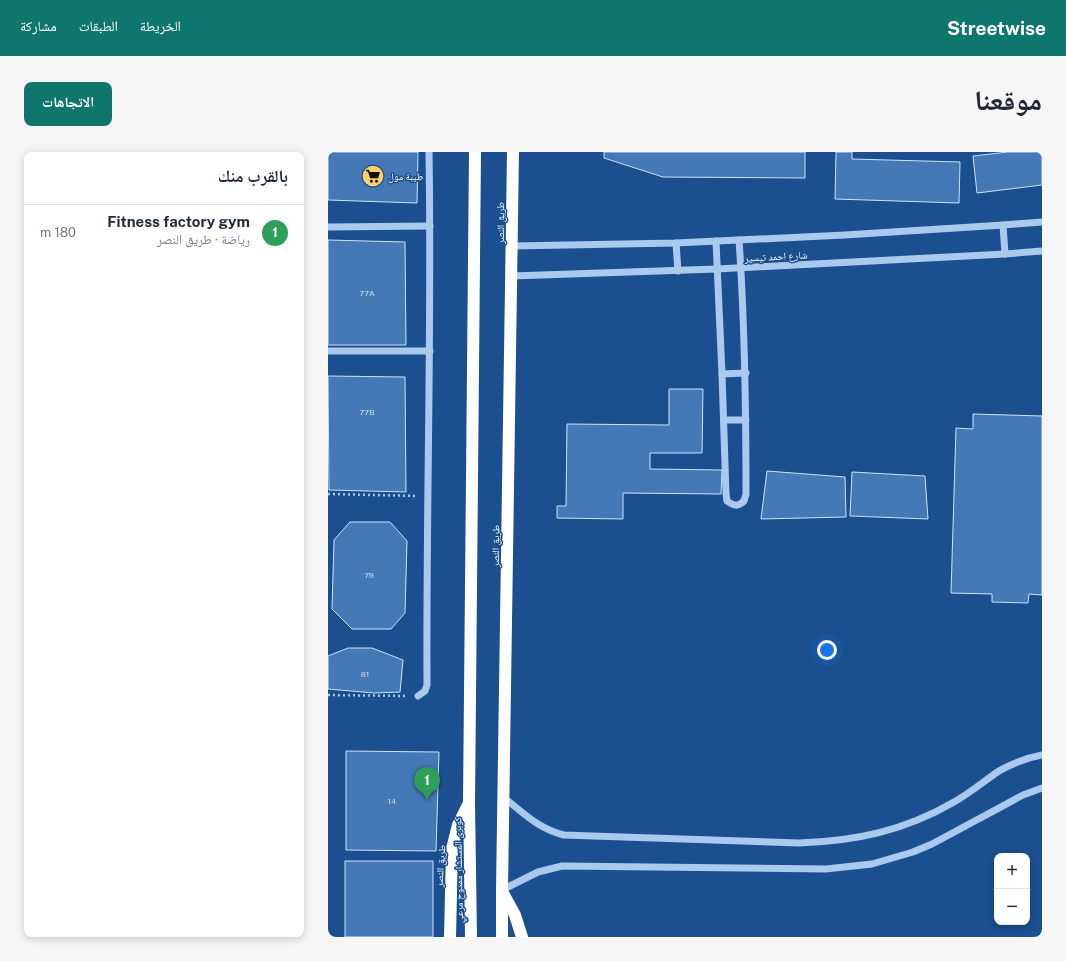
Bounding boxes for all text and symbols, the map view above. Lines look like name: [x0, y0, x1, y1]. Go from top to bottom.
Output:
text: Streetwise: [947, 17, 1046, 39]
text: مشاركة: [20, 18, 57, 34]
text: الطبقات: [79, 18, 118, 34]
text: الخريطة: [140, 18, 181, 34]
button: الاتجاهات: [24, 82, 112, 126]
text: موقعنا: [974, 83, 1042, 116]
supermarket icon: طيبة مول: [360, 163, 386, 189]
text: بالقرب منك: [218, 166, 288, 186]
place label: طيبة مول: [388, 170, 424, 183]
street label: طريق النصر: [494, 202, 507, 245]
text: Fitness factory gym: [107, 213, 250, 230]
text: 180 m: [40, 225, 76, 240]
text: 1: [272, 225, 278, 240]
text: رياضة · طريق النصر: [157, 232, 250, 247]
street label: شارع احمد تيسير: [743, 248, 808, 265]
house number: 77A: [359, 288, 375, 298]
house number: 77B: [359, 407, 375, 417]
street label: طريق النصر: [489, 524, 502, 568]
house number: 79: [364, 570, 374, 580]
your location: [817, 640, 837, 660]
house number: 81: [361, 669, 369, 679]
pin: 1: [414, 767, 440, 800]
house number: 14: [388, 796, 396, 806]
street label: كوبرى المستشار ممدوح مرعي: [451, 817, 467, 923]
street label: طريق النصر: [432, 844, 448, 889]
map controls: [994, 853, 1030, 925]
button: +: [994, 853, 1030, 889]
button: −: [994, 889, 1030, 925]

